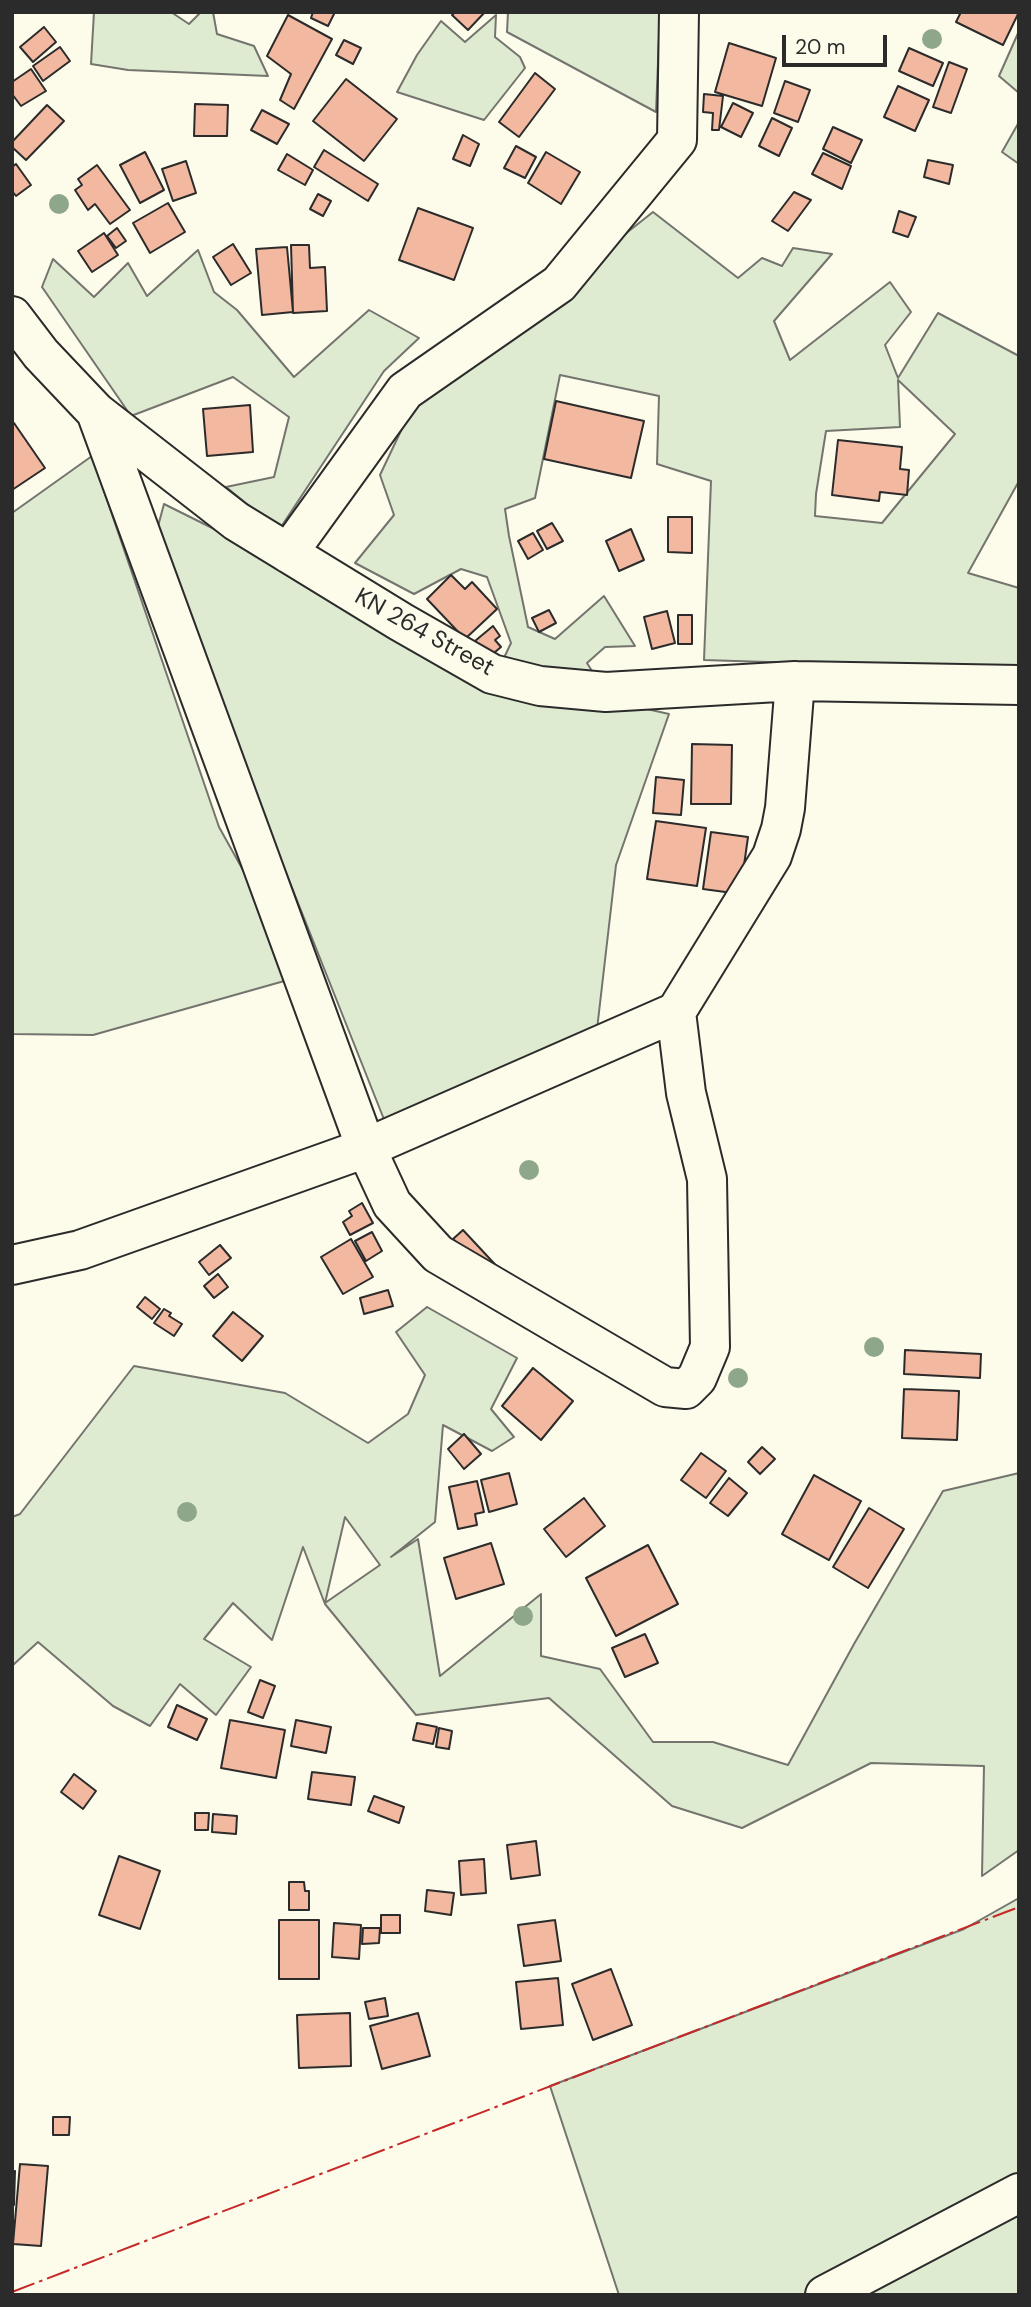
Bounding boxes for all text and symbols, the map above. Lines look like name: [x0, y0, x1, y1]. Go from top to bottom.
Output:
scale bar: [786, 21, 891, 65]
text: 20 m: [795, 33, 846, 61]
street label: KN 264 Street: [349, 583, 499, 683]

